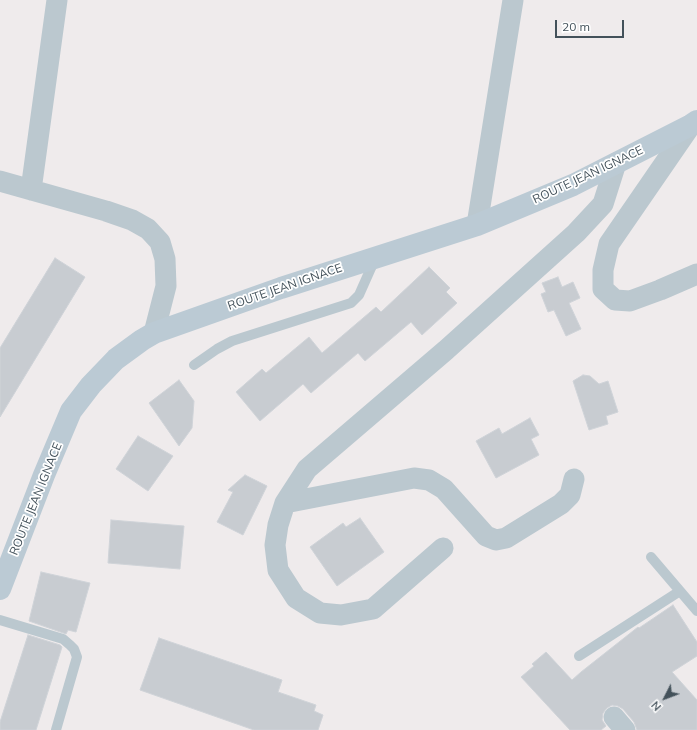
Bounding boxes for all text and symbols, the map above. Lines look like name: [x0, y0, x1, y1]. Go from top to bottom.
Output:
scale bar: [557, 12, 626, 38]
text: 20 m: [562, 19, 590, 34]
street label: ROUTE JEAN IGNACE: [530, 143, 646, 207]
street label: ROUTE JEAN IGNACE: [226, 261, 344, 313]
street label: ROUTE JEAN IGNACE: [7, 441, 65, 557]
north arrow: [645, 678, 685, 718]
text: N: [648, 698, 664, 714]

